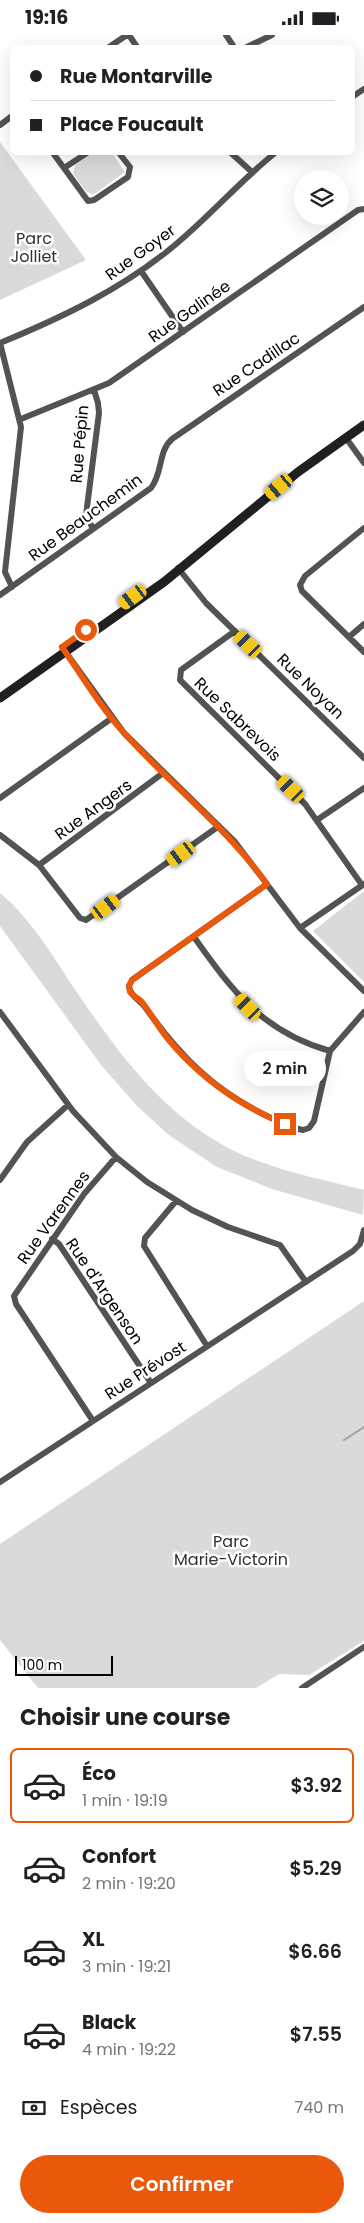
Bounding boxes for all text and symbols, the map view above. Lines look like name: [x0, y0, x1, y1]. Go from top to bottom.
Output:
text: 19:16: [25, 4, 68, 31]
text: Rue Montarville: [60, 63, 212, 90]
text: Place Foucault: [60, 111, 203, 138]
map controls: [294, 170, 349, 225]
button: layers: [294, 170, 349, 225]
street label: Rue Goyer: [100, 219, 180, 286]
park label: Parc Jolliet: [11, 227, 57, 268]
street label: Rue Galinée: [144, 275, 235, 348]
street label: Rue Cadillac: [208, 327, 305, 402]
street label: Rue Pépin: [65, 404, 94, 484]
street label: Rue Beauchemin: [24, 468, 147, 567]
car: [262, 472, 295, 502]
car: [116, 582, 149, 612]
route start: [75, 619, 97, 641]
car: [231, 628, 264, 660]
street label: Rue Noyan: [272, 648, 349, 724]
street label: Rue Sabrevois: [189, 672, 286, 767]
car: [274, 773, 307, 805]
street label: Rue Angers: [50, 774, 137, 845]
car: [164, 839, 197, 869]
car: [89, 892, 122, 922]
car: [232, 991, 263, 1023]
callout: 2 min: [244, 1051, 326, 1087]
text: 2 min: [263, 1057, 307, 1080]
route end: [274, 1113, 296, 1135]
street label: Rue Varennes: [12, 1166, 95, 1269]
street label: Rue d'Argenson: [60, 1233, 149, 1349]
street label: Rue Prévost: [100, 1335, 191, 1405]
park label: Parc Marie-Victorin: [174, 1530, 288, 1571]
scale bar: [15, 1653, 112, 1676]
text: 100 m: [22, 1655, 62, 1675]
text: Choisir une course: [20, 1702, 230, 1733]
text: Éco: [82, 1760, 116, 1787]
icon: car: [22, 1763, 67, 1808]
text: $3.92: [290, 1772, 342, 1799]
text: 1 min · 19:19: [82, 1789, 168, 1812]
text: Confort: [82, 1843, 156, 1870]
icon: car: [22, 1846, 67, 1891]
text: $5.29: [290, 1855, 342, 1882]
text: 2 min · 19:20: [82, 1872, 176, 1895]
text: XL: [82, 1926, 105, 1953]
icon: car: [22, 1929, 67, 1974]
text: $6.66: [288, 1938, 342, 1965]
text: 3 min · 19:21: [82, 1955, 171, 1978]
text: Black: [82, 2009, 136, 2036]
icon: car: [22, 2012, 67, 2057]
text: $7.55: [290, 2021, 342, 2048]
text: 4 min · 19:22: [82, 2038, 176, 2061]
icon: cash: [20, 2094, 48, 2122]
text: Espèces: [60, 2094, 138, 2121]
text: 740 m: [294, 2096, 344, 2119]
button: Confirmer: [20, 2155, 344, 2213]

